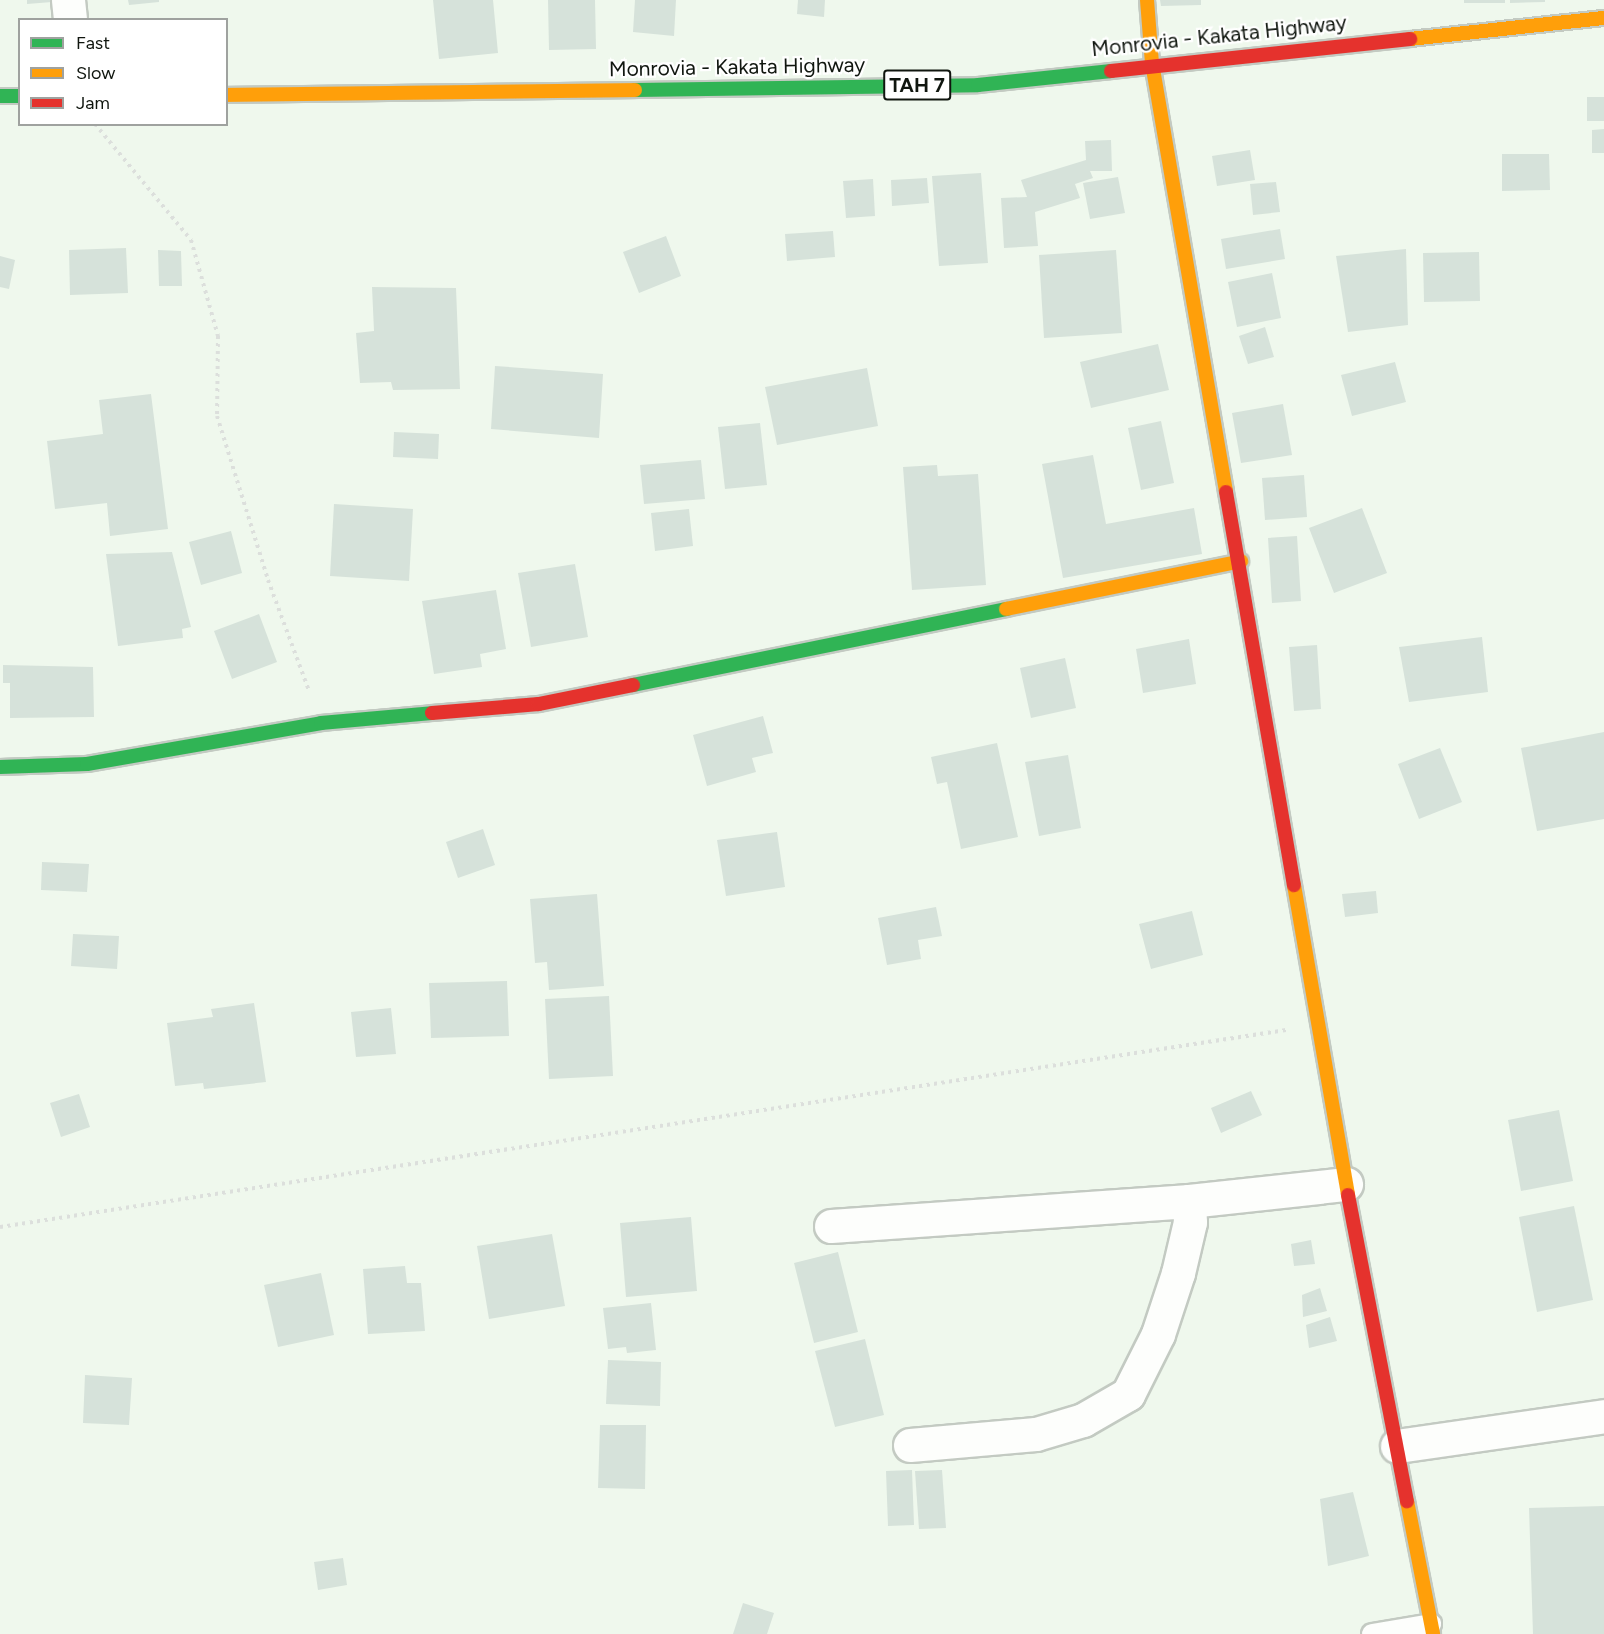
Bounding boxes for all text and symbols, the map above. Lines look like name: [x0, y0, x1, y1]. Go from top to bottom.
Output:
street label: Monrovia - Kakata Highway: [1090, 10, 1348, 62]
legend: [18, 18, 228, 126]
text: Fast: [76, 32, 110, 54]
street label: Monrovia - Kakata Highway: [609, 52, 865, 82]
text: Slow: [76, 62, 115, 84]
road number: TAH 7: [882, 68, 952, 102]
text: Jam: [76, 92, 110, 114]

